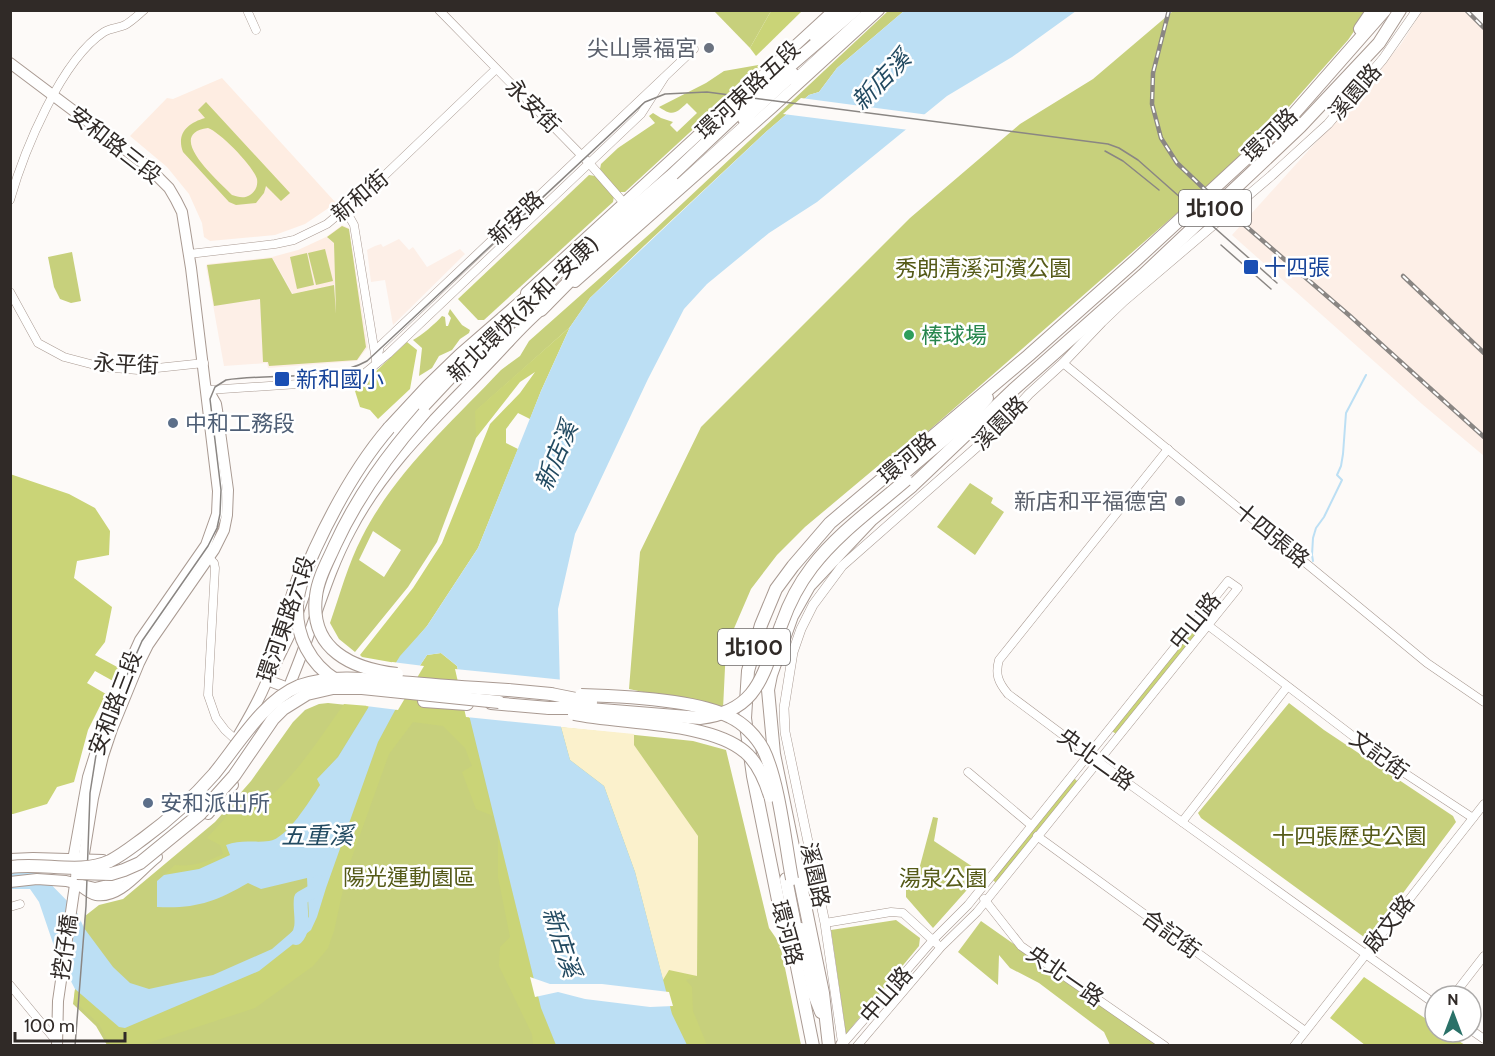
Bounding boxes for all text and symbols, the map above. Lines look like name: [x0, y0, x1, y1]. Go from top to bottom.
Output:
place label: 尖山景福宮: [587, 35, 697, 62]
street label: 環河東路五段: [691, 35, 805, 145]
marker: 尖山景福宮: [702, 41, 716, 55]
water label: 新店溪: [846, 42, 919, 116]
street label: 溪園路: [1323, 58, 1387, 126]
street label: 永安街: [500, 73, 566, 139]
street label: 安和路三段: [63, 100, 167, 190]
street label: 環河路: [1237, 102, 1303, 168]
street label: 新和街: [326, 164, 394, 228]
street label: 新安路: [483, 185, 549, 251]
road number: 北100: [1179, 190, 1251, 226]
street label: 新北環快(永和-安康): [442, 230, 604, 388]
place label: 十四張: [1264, 254, 1330, 281]
park label: 秀朗清溪河濱公園: [895, 255, 1071, 282]
marker: 十四張: [1242, 258, 1260, 276]
place label: 棒球場: [921, 322, 987, 349]
marker: 棒球場: [902, 328, 916, 342]
street label: 永平街: [92, 349, 160, 379]
place label: 新和國小: [296, 366, 384, 393]
marker: 新和國小: [273, 370, 291, 388]
street label: 溪園路: [967, 390, 1033, 456]
place label: 中和工務段: [185, 410, 295, 437]
water label: 新店溪: [529, 414, 585, 495]
marker: 中和工務段: [166, 416, 180, 430]
street label: 環河路: [873, 426, 941, 490]
place label: 新店和平福德宮: [1014, 488, 1168, 515]
marker: 新店和平福德宮: [1173, 494, 1187, 508]
street label: 十四張路: [1229, 497, 1315, 573]
street label: 環河東路六段: [252, 552, 320, 686]
street label: 中山路: [1164, 587, 1226, 655]
road number: 北100: [718, 629, 790, 665]
street label: 安和路三段: [83, 647, 147, 759]
street label: 央北二路: [1052, 722, 1140, 796]
street label: 文記街: [1344, 725, 1414, 785]
place label: 安和派出所: [160, 790, 270, 817]
marker: 安和派出所: [141, 796, 155, 810]
water label: 五重溪: [281, 821, 356, 850]
park label: 十四張歷史公園: [1272, 823, 1426, 850]
street label: 溪園路: [795, 840, 835, 910]
park label: 陽光運動園區: [343, 864, 475, 891]
park label: 湯泉公園: [899, 865, 987, 892]
street label: 啟文路: [1358, 890, 1420, 958]
street label: 環河路: [765, 898, 809, 968]
water label: 新店溪: [537, 903, 588, 984]
street label: 合記街: [1136, 904, 1206, 964]
street label: 挖仔橋: [47, 912, 83, 982]
street label: 央北一路: [1021, 940, 1109, 1012]
street label: 中山路: [854, 961, 918, 1029]
north arrow: [1423, 984, 1483, 1044]
text: N: [1447, 990, 1459, 1009]
scale bar: [15, 1005, 124, 1043]
text: 100 m: [24, 1015, 75, 1037]

